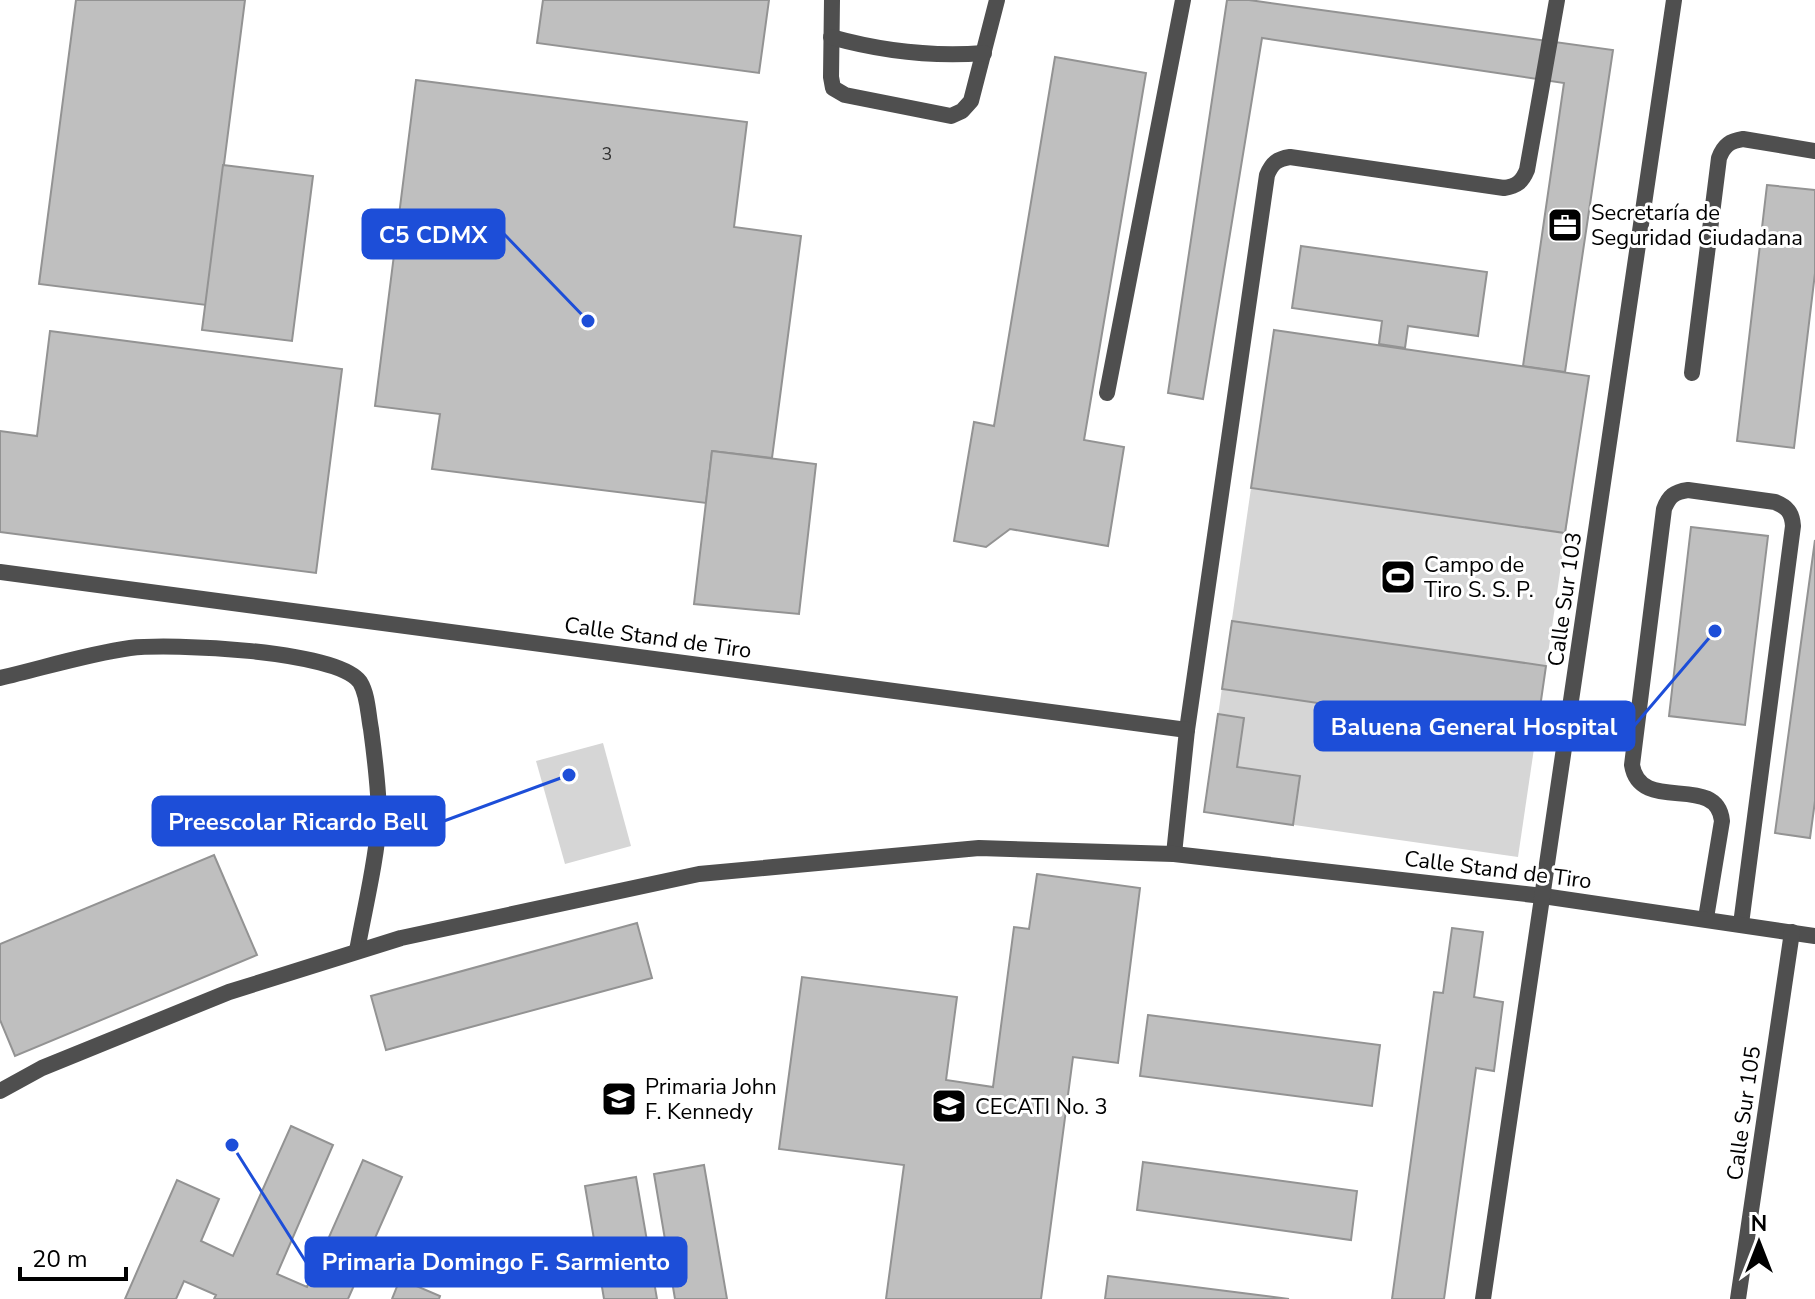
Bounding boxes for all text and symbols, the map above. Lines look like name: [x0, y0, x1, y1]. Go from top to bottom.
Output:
house number: 3: [602, 142, 612, 166]
place label: Secretaría de Seguridad Ciudadana: [1591, 198, 1803, 253]
office icon: Secretaría de Seguridad Ciudadana: [1546, 206, 1584, 244]
callout: C5 CDMX: [363, 210, 504, 258]
text: C5 CDMX: [379, 219, 488, 251]
street label: Calle Sur 103: [1541, 530, 1589, 668]
place label: Campo de Tiro S. S. P.: [1424, 550, 1534, 605]
sports icon: Campo de Tiro S. S. P.: [1379, 558, 1417, 596]
street label: Calle Stand de Tiro: [562, 610, 753, 666]
callout: Baluena General Hospital: [1315, 702, 1634, 750]
text: Baluena General Hospital: [1331, 711, 1618, 743]
callout: Preescolar Ricardo Bell: [153, 797, 444, 845]
text: Preescolar Ricardo Bell: [168, 806, 428, 838]
street label: Calle Stand de Tiro: [1402, 844, 1593, 896]
street label: Calle Sur 105: [1720, 1044, 1768, 1182]
place label: Primaria John F. Kennedy: [645, 1072, 777, 1127]
school or university icon: Primaria John F. Kennedy: [600, 1080, 638, 1118]
school or university icon: CECATI No. 3: [930, 1087, 968, 1125]
place label: CECATI No. 3: [975, 1092, 1108, 1122]
north arrow: [1719, 1203, 1799, 1283]
text: N: [1751, 1209, 1767, 1239]
scale bar: [20, 1231, 126, 1281]
callout: Primaria Domingo F. Sarmiento: [306, 1238, 686, 1286]
text: 20 m: [32, 1243, 88, 1275]
text: Primaria Domingo F. Sarmiento: [322, 1246, 670, 1278]

